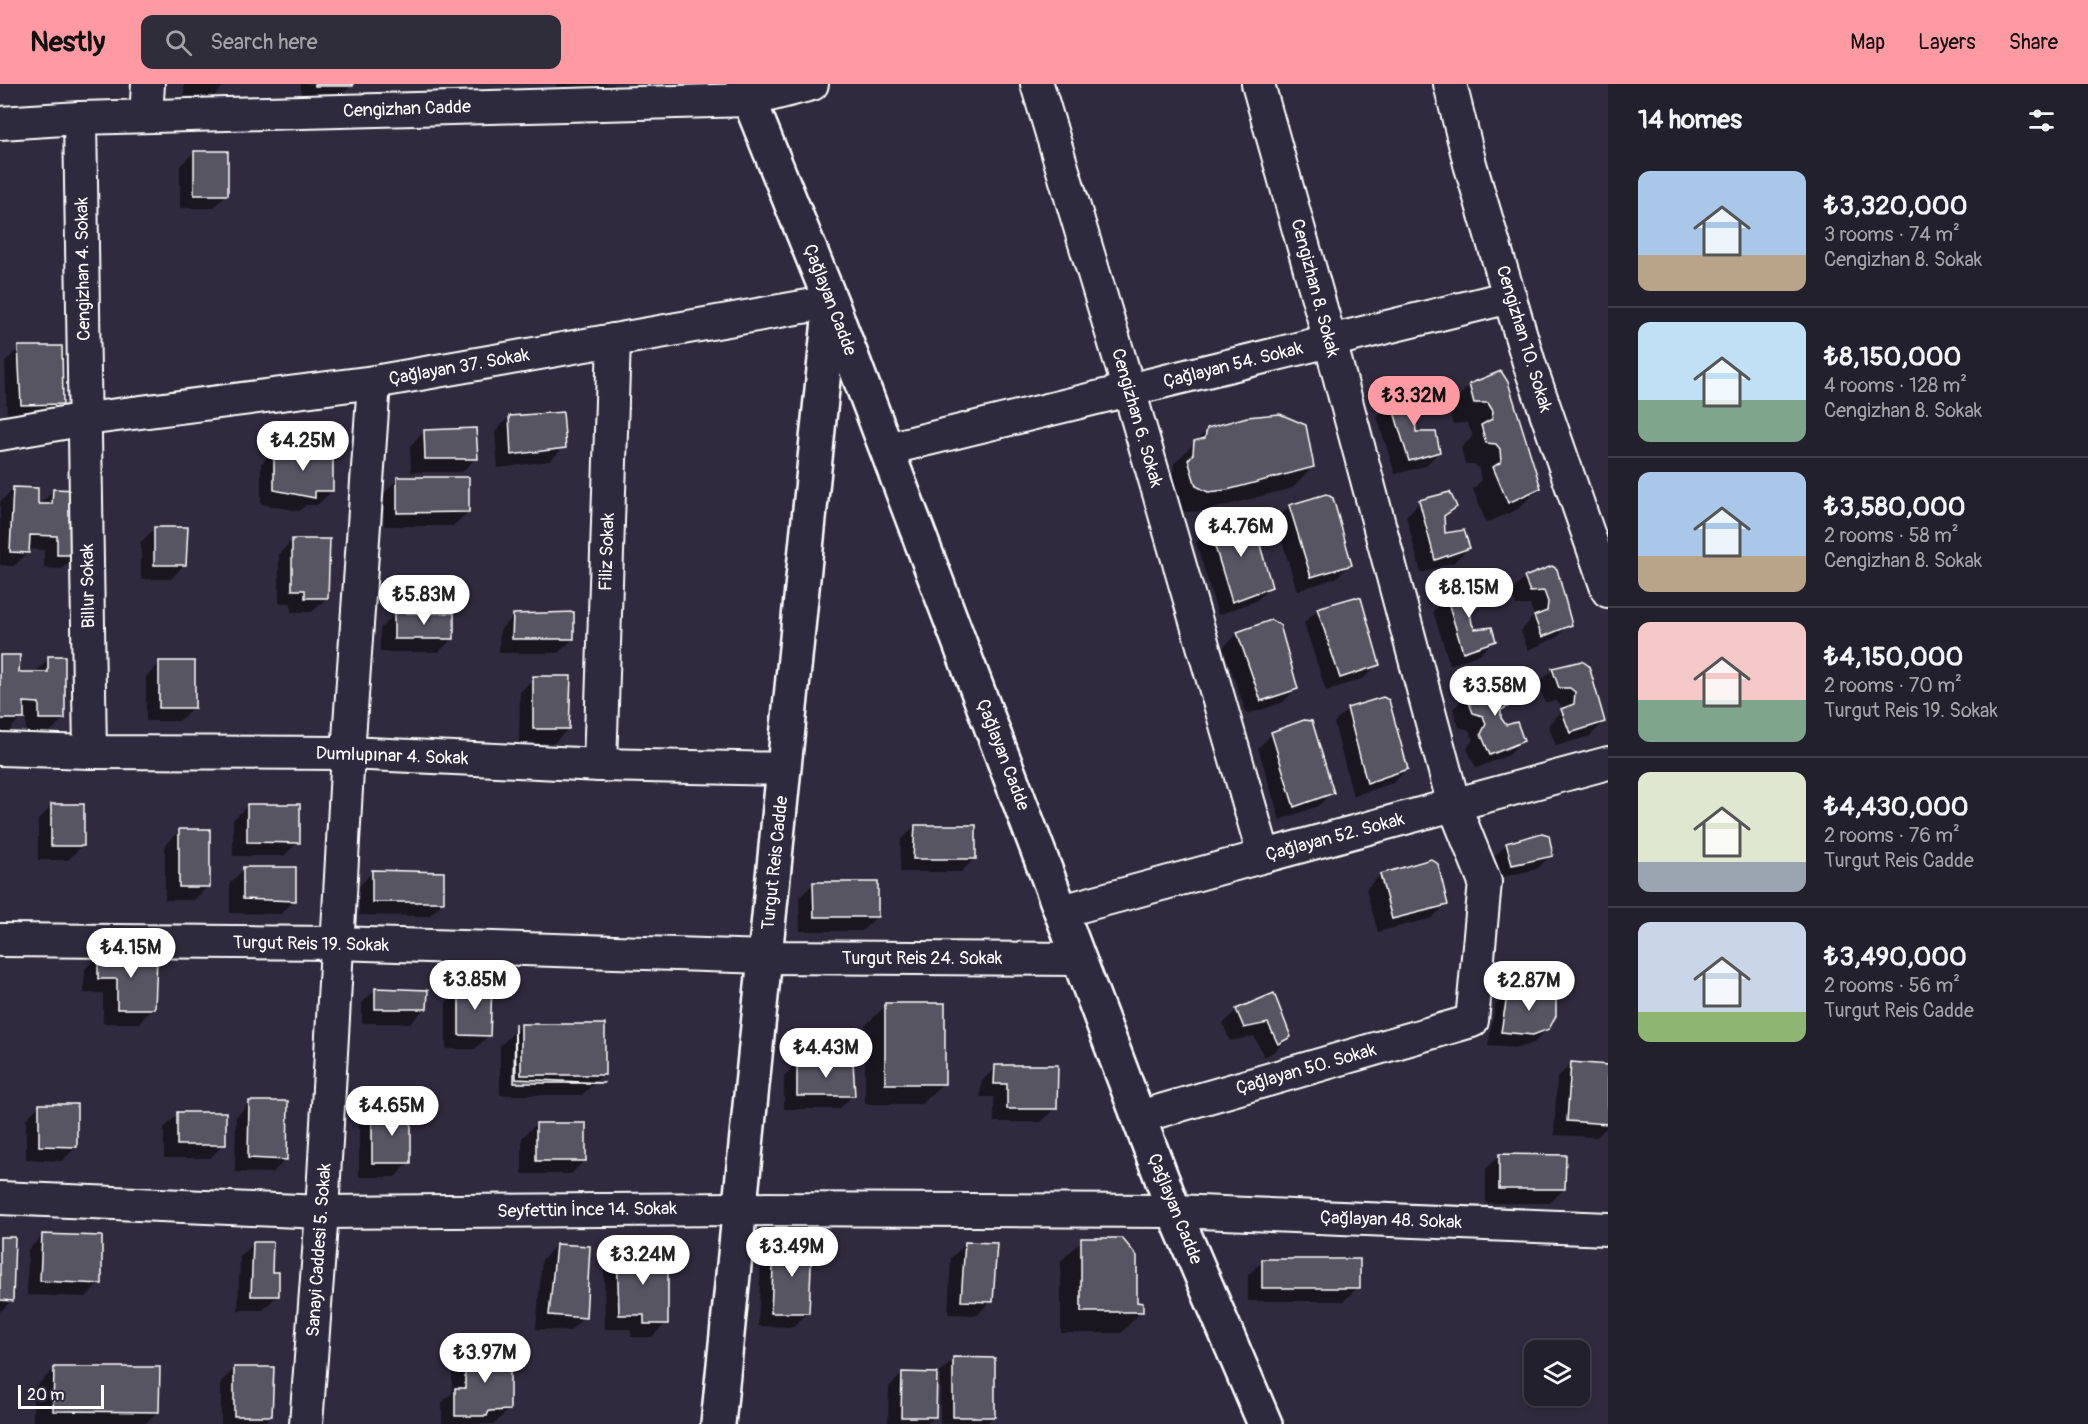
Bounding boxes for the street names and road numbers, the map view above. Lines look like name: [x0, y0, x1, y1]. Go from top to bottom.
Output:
street label: Cengizhan Cadde: [343, 95, 471, 123]
street label: Cengizhan 4. Sokak: [70, 196, 96, 341]
street label: Cengizhan 8. Sokak: [1285, 216, 1345, 360]
street label: Çağlayan Cadde: [798, 241, 862, 359]
street label: Cengizhan 10. Sokak: [1491, 263, 1557, 416]
street label: Çağlayan 54. Sokak: [1161, 336, 1306, 393]
street label: Çağlayan 37. Sokak: [387, 343, 532, 391]
street label: Cengizhan 6. Sokak: [1106, 346, 1168, 491]
street label: Filiz Sokak: [594, 512, 620, 592]
street label: Billur Sokak: [76, 543, 100, 629]
street label: Çağlayan Cadde: [971, 696, 1035, 814]
street label: Dumlupınar 4. Sokak: [315, 742, 469, 770]
street label: Turgut Reis Cadde: [757, 795, 793, 931]
street label: Çağlayan 52. Sokak: [1263, 807, 1407, 867]
street label: Turgut Reis 19. Sokak: [233, 931, 390, 957]
street label: Turgut Reis 24. Sokak: [842, 947, 1003, 970]
street label: Çağlayan 50. Sokak: [1233, 1038, 1379, 1100]
street label: Çağlayan Cadde: [1142, 1150, 1208, 1268]
street label: Sanayi Caddesi 5. Sokak: [301, 1162, 337, 1338]
street label: Seyfettin İnce 14. Sokak: [497, 1197, 678, 1223]
street label: Çağlayan 48. Sokak: [1320, 1206, 1463, 1234]

